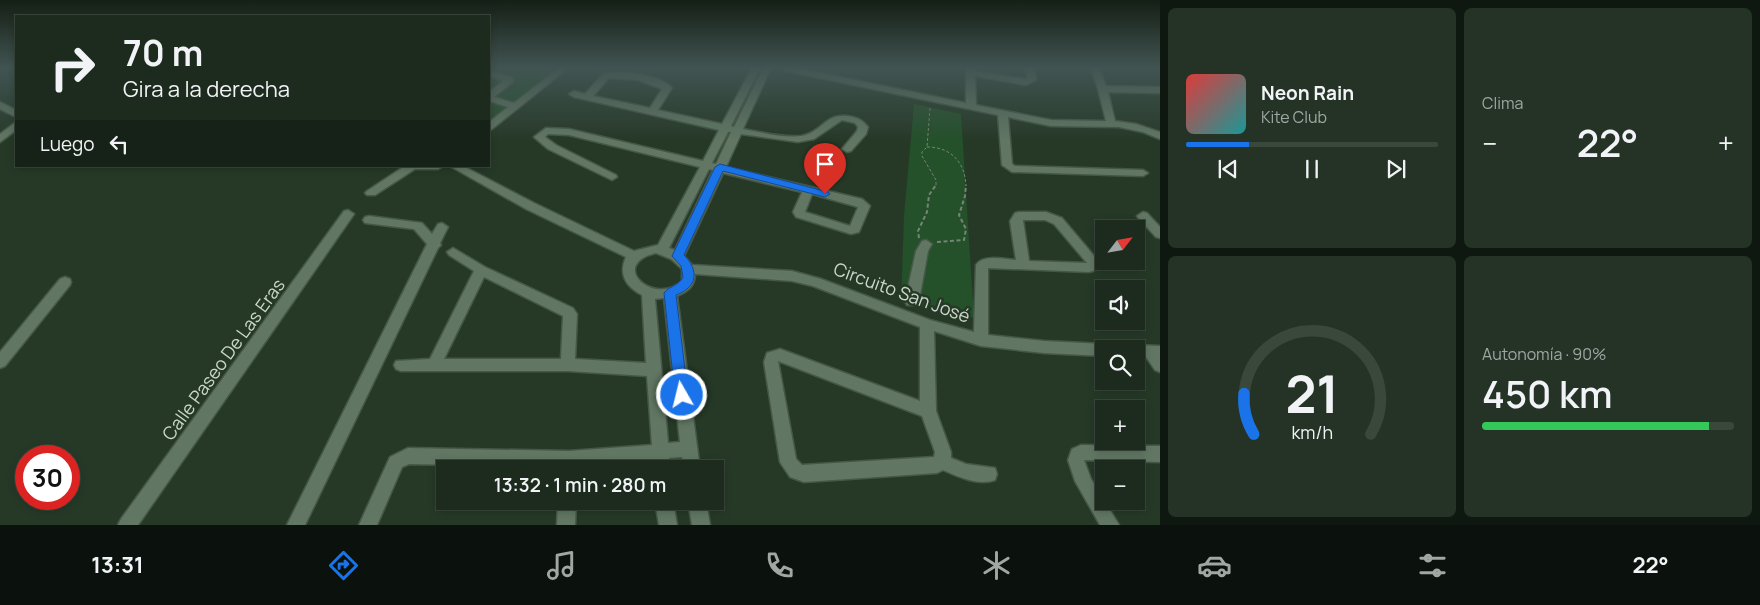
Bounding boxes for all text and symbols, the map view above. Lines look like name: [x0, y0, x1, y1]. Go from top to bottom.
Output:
text: 70 m: [123, 29, 203, 77]
icon: right: [40, 35, 105, 100]
text: Gira a la derecha: [123, 74, 290, 104]
text: Neon Rain: [1261, 80, 1354, 106]
text: Clima: [1482, 92, 1523, 114]
text: Kite Club: [1261, 106, 1327, 128]
text: 22°: [1577, 116, 1638, 168]
text: −: [1482, 124, 1497, 162]
text: +: [1718, 124, 1734, 162]
icon: left: [105, 130, 133, 158]
text: Luego: [40, 131, 95, 157]
pin: [804, 143, 846, 194]
icon: arrive: [811, 150, 839, 178]
icon: previous: [1214, 155, 1242, 183]
icon: pause: [1298, 155, 1326, 183]
icon: next: [1382, 155, 1410, 183]
north arrow: [1095, 220, 1145, 270]
map controls: [1095, 220, 1145, 510]
street label: Circuito San José: [830, 256, 974, 328]
street label: Calle Paseo De Las Eras: [156, 273, 290, 445]
button: sound: [1095, 280, 1145, 330]
button: search: [1095, 340, 1145, 390]
text: Autonomía · 90%: [1482, 343, 1606, 365]
text: 21: [1285, 358, 1339, 429]
text: 450 km: [1482, 367, 1613, 419]
position arrow: [655, 368, 707, 420]
button: +: [1095, 400, 1145, 450]
text: km/h: [1291, 420, 1333, 444]
speed limit sign: 30: [15, 445, 80, 510]
button: −: [1095, 460, 1145, 510]
text: 13:32 · 1 min · 280 m: [494, 472, 666, 498]
icon: directions: [326, 548, 361, 583]
icon: music: [544, 548, 579, 583]
icon: phone: [762, 548, 797, 583]
icon: climate: [979, 548, 1014, 583]
icon: car: [1197, 548, 1232, 583]
icon: filters: [1415, 548, 1450, 583]
text: 13:31: [91, 550, 144, 580]
text: 22°: [1632, 550, 1669, 580]

